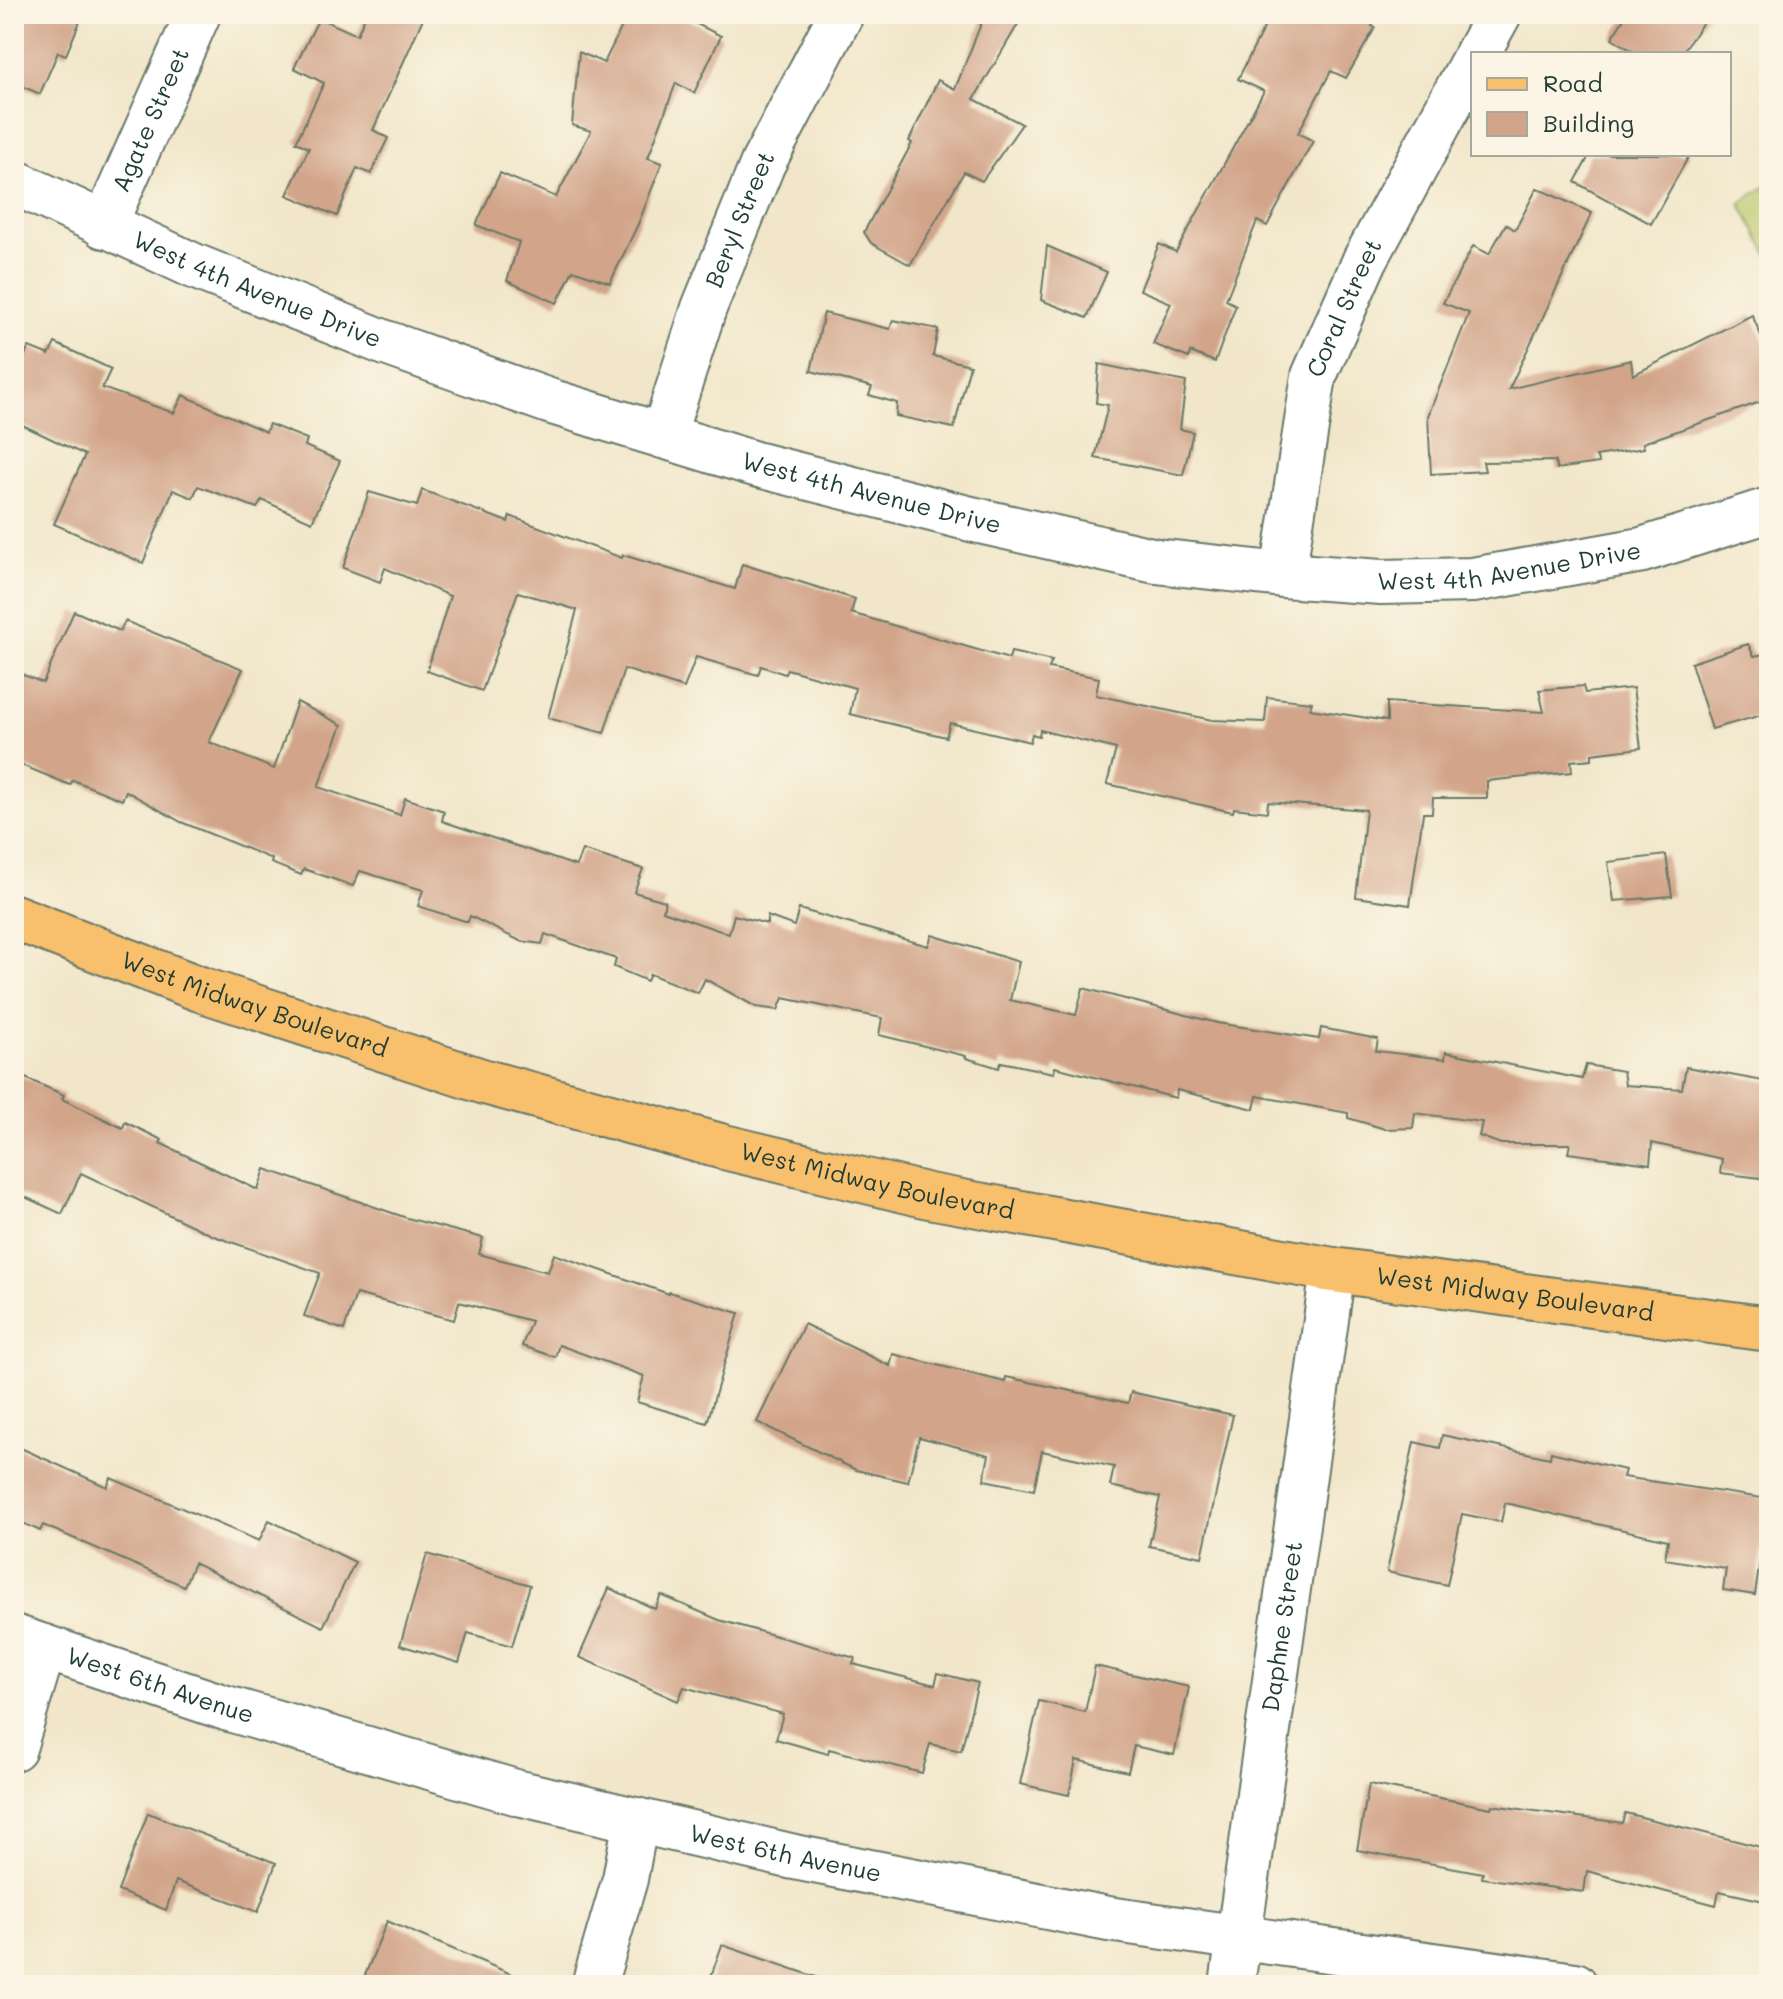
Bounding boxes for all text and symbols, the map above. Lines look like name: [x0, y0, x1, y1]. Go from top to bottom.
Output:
street label: Agate Street: [104, 42, 195, 196]
legend: [1471, 52, 1731, 156]
text: Road: [1543, 67, 1603, 98]
text: Building: [1543, 107, 1634, 138]
street label: Beryl Street: [697, 145, 781, 292]
street label: West 4th Avenue Drive: [129, 223, 386, 354]
street label: Coral Street: [1299, 232, 1388, 381]
street label: West 4th Avenue Drive: [739, 444, 1004, 539]
street label: West 4th Avenue Drive: [1377, 533, 1643, 596]
street label: West Midway Boulevard: [117, 943, 392, 1063]
street label: West Midway Boulevard: [738, 1134, 1017, 1225]
street label: West Midway Boulevard: [1375, 1259, 1656, 1327]
street label: Daphne Street: [1254, 1539, 1309, 1714]
street label: West 6th Avenue: [63, 1639, 258, 1729]
street label: West 6th Avenue: [687, 1816, 884, 1888]

